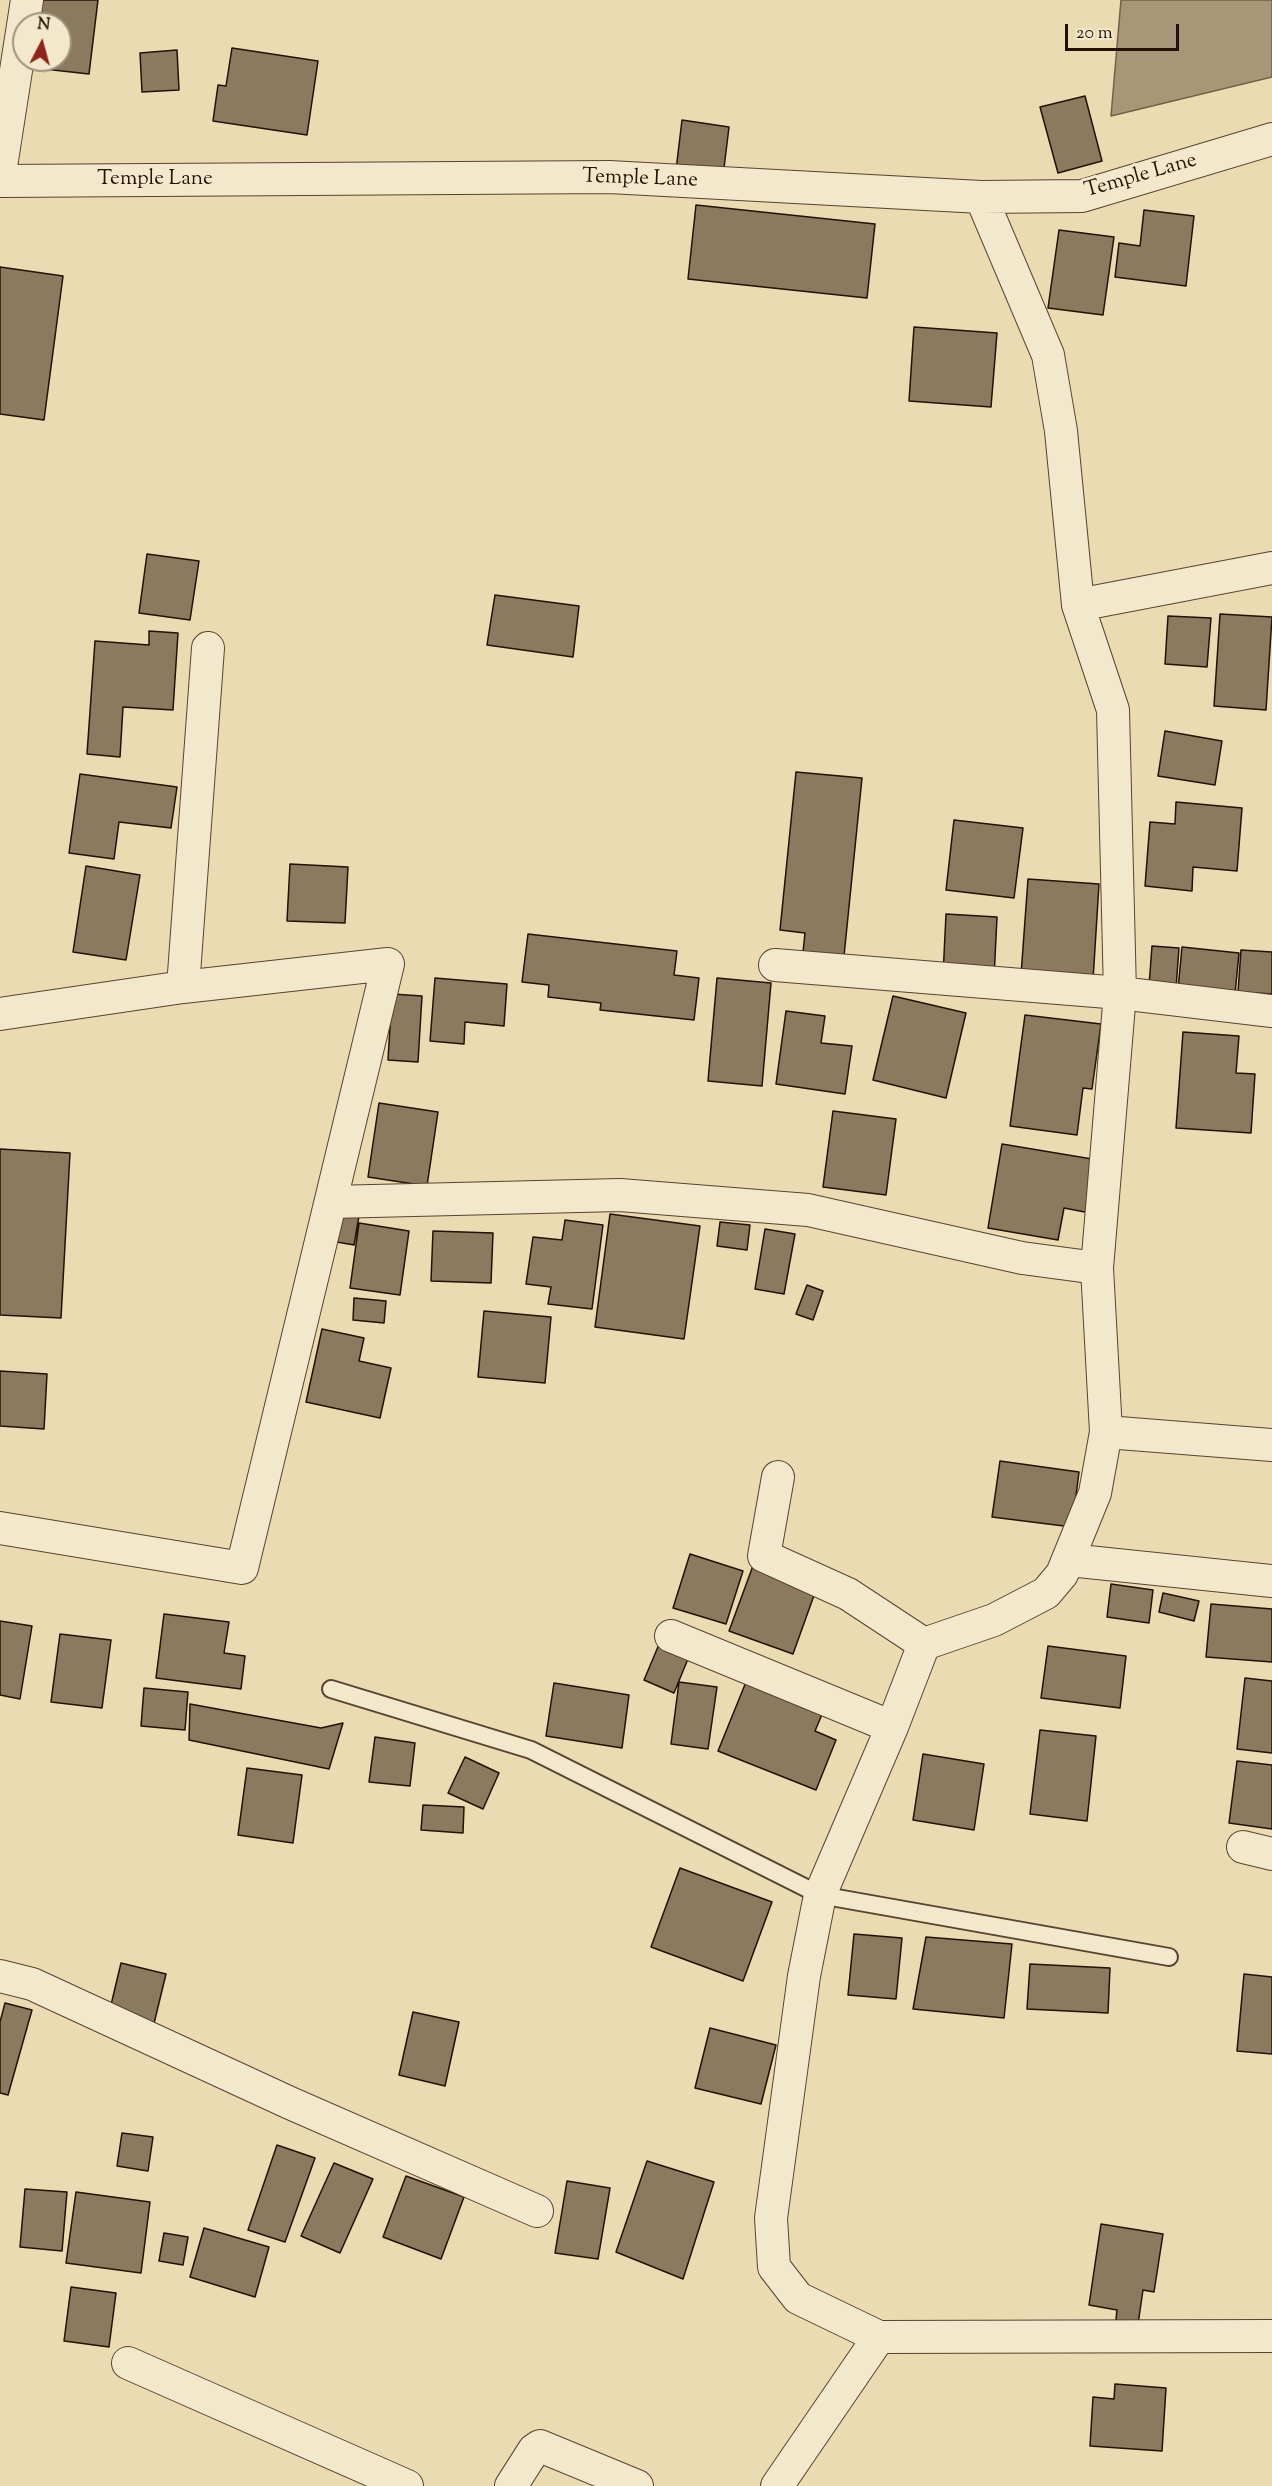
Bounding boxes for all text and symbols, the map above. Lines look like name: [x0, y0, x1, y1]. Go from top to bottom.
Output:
north arrow: [12, 12, 72, 72]
scale bar: [1068, 12, 1182, 50]
text: N: [36, 13, 51, 38]
text: 20 m: [1076, 21, 1113, 47]
street label: Temple Lane: [1082, 149, 1200, 205]
street label: Temple Lane: [582, 165, 698, 195]
street label: Temple Lane: [97, 167, 213, 193]

